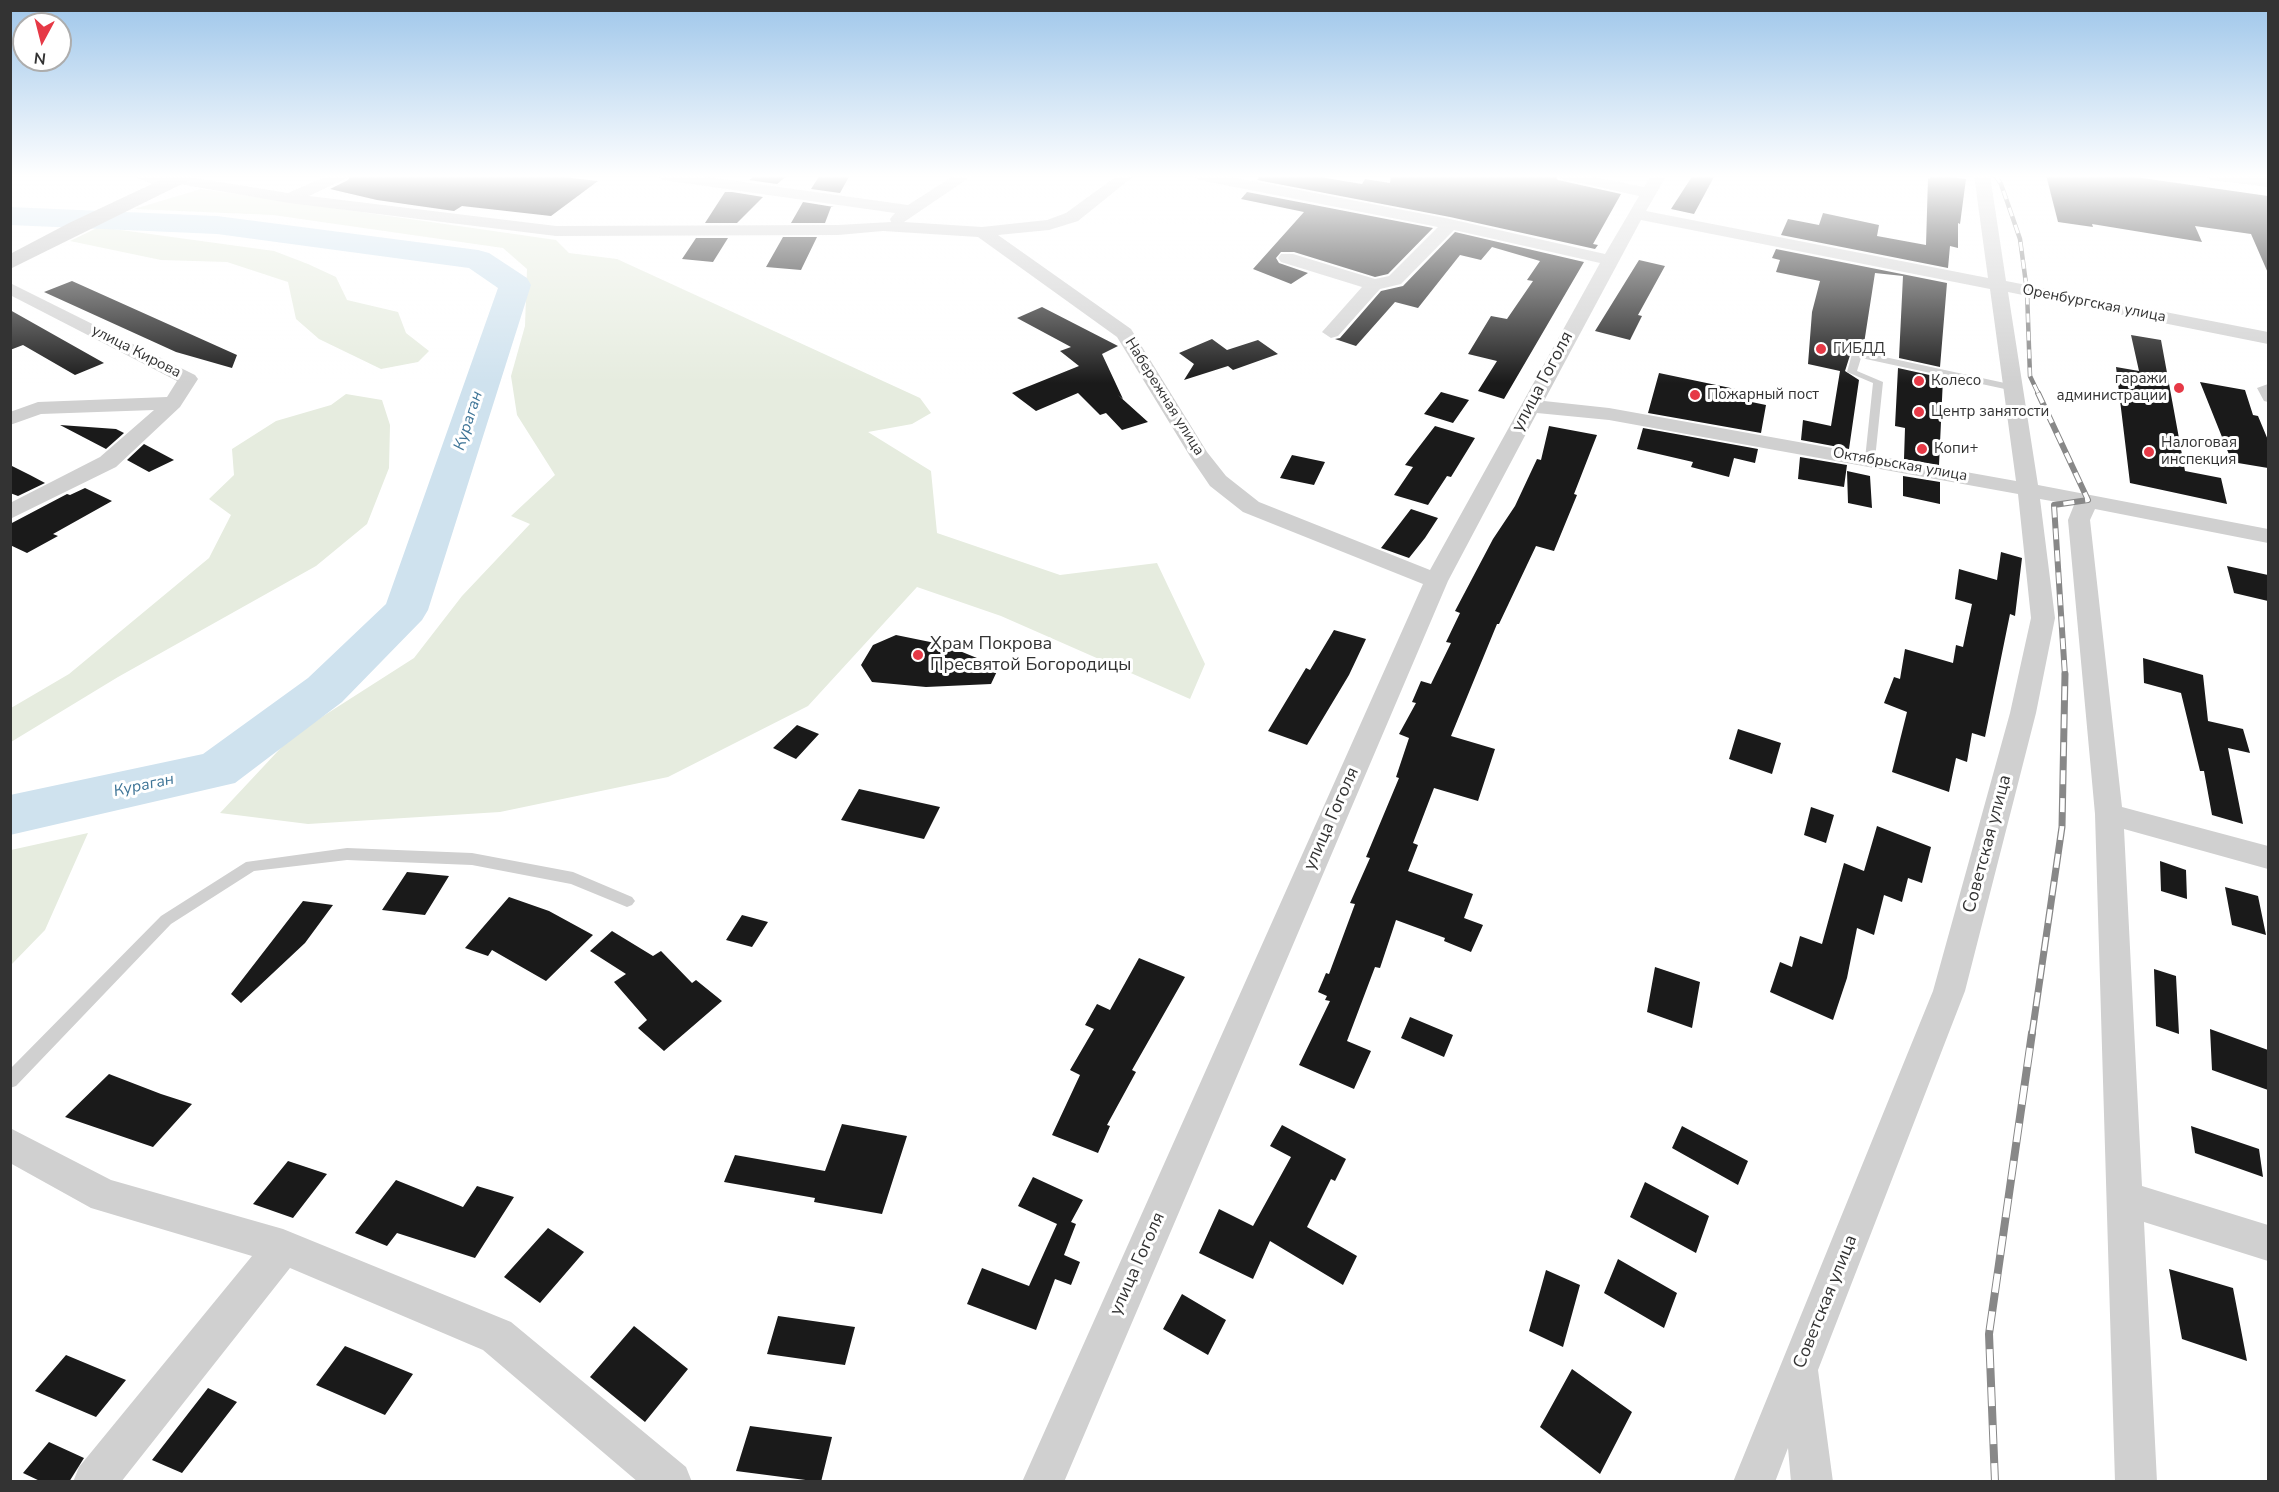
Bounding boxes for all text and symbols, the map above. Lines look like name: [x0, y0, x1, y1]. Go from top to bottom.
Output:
north arrow: [12, 12, 72, 72]
text: N: [33, 46, 47, 70]
street label: Оренбургская улица: [2021, 281, 2167, 327]
street label: улица Кирова: [88, 322, 184, 382]
street label: улица Гоголя: [1508, 328, 1578, 436]
street label: Набережная улица: [1120, 335, 1208, 459]
place label: ГИБДД: [1833, 340, 1885, 358]
marker: ГИБДД: [1814, 342, 1828, 356]
place label: гаражи администрации: [2057, 370, 2167, 405]
place label: Колесо: [1931, 372, 1981, 390]
marker: Колесо: [1912, 374, 1926, 388]
marker: гаражи администрации: [2172, 381, 2186, 395]
place label: Пожарный пост: [1707, 386, 1819, 404]
marker: Пожарный пост: [1688, 388, 1702, 402]
water label: Кураган: [450, 389, 488, 453]
place label: Центр занятости: [1931, 403, 2049, 421]
marker: Центр занятости: [1912, 405, 1926, 419]
place label: Налоговая инспекция: [2161, 434, 2237, 469]
place label: Копи+: [1934, 440, 1979, 458]
marker: Копи+: [1915, 442, 1929, 456]
street label: Октябрьская улица: [1831, 444, 1969, 486]
marker: Налоговая инспекция: [2142, 445, 2156, 459]
place label: Храм Покрова Пресвятой Богородицы: [930, 634, 1131, 676]
marker: Храм Покрова Пресвятой Богородицы: [911, 648, 925, 662]
street label: улица Гоголя: [1300, 764, 1364, 874]
water label: Кураган: [112, 770, 176, 802]
street label: Советская улица: [1959, 773, 2017, 915]
street label: улица Гоголя: [1106, 1209, 1170, 1319]
street label: Советская улица: [1789, 1232, 1863, 1372]

